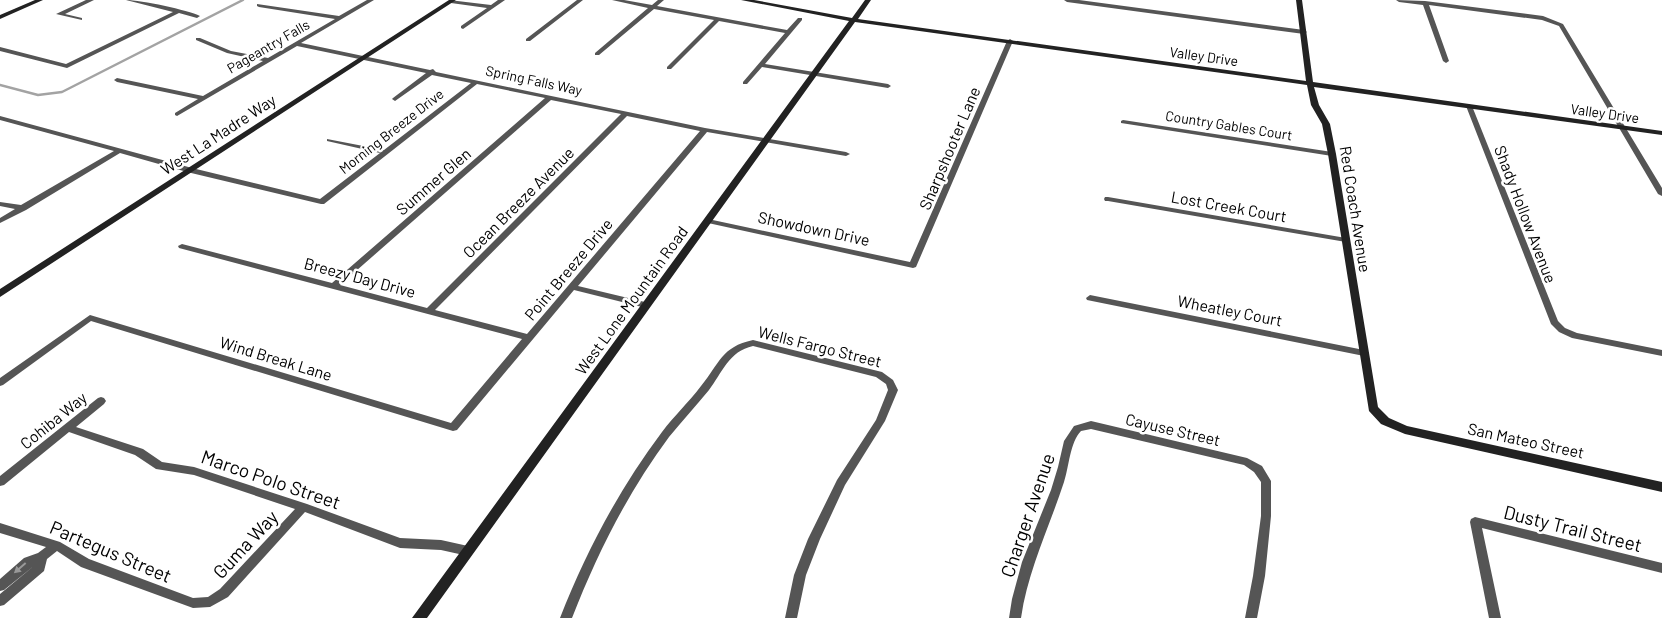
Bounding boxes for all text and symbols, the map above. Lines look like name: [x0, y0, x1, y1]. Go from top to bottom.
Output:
street label: Pageantry Falls: [224, 15, 313, 77]
street label: Valley Drive: [1169, 43, 1239, 69]
street label: Spring Falls Way: [484, 61, 584, 99]
street label: Sharpshooter Lane: [915, 84, 983, 212]
street label: Morning Breeze Drive: [335, 85, 447, 177]
street label: West La Madre Way: [157, 89, 280, 178]
street label: Valley Drive: [1570, 100, 1640, 126]
street label: Country Gables Court: [1164, 107, 1294, 143]
street label: Shady Hollow Avenue: [1491, 142, 1561, 286]
street label: Summer Glen: [392, 143, 474, 219]
street label: Ocean Breeze Avenue: [459, 143, 577, 261]
street label: Red Coach Avenue: [1337, 144, 1375, 274]
street label: Lost Creek Court: [1170, 186, 1288, 226]
street label: Showdown Drive: [756, 207, 872, 249]
street label: Point Breeze Drive: [520, 214, 616, 324]
street label: West Lone Mountain Road: [571, 222, 691, 378]
street label: Breezy Day Drive: [302, 253, 418, 301]
street label: Wheatley Court: [1176, 291, 1284, 329]
street label: Wells Fargo Street: [756, 321, 884, 371]
street label: Wind Break Lane: [218, 332, 334, 384]
street label: Cohiba Way: [16, 387, 91, 453]
street label: Cayuse Street: [1124, 409, 1222, 449]
street label: San Mateo Street: [1466, 418, 1586, 462]
street label: Marco Polo Street: [198, 444, 344, 514]
street label: Charger Avenue: [995, 450, 1059, 580]
street label: Dusty Trail Street: [1502, 500, 1644, 556]
street label: Guma Way: [208, 505, 283, 583]
street label: Partegus Street: [47, 515, 175, 587]
one-way arrow: [15, 562, 27, 574]

